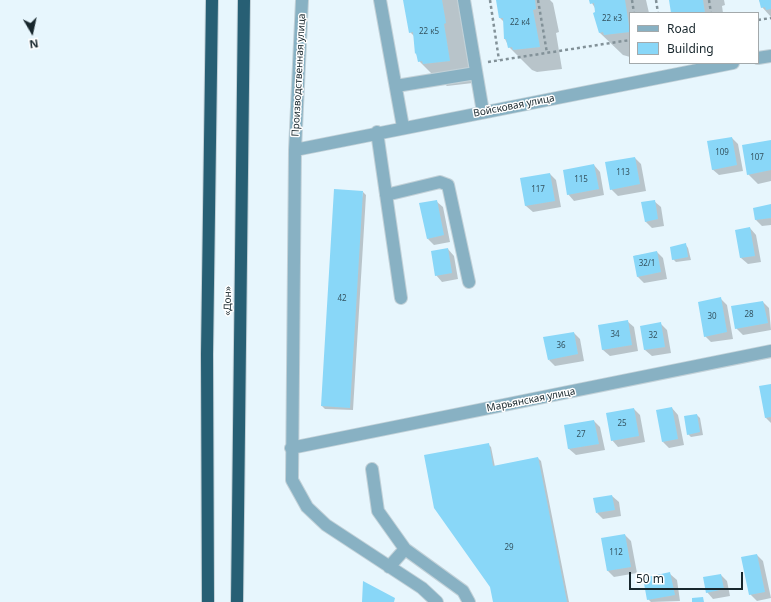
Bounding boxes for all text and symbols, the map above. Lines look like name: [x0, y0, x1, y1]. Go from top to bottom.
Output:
north arrow: [12, 12, 52, 52]
legend: [629, 12, 759, 64]
street label: Производственная улица: [290, 13, 308, 137]
house number: 22 к3: [602, 14, 622, 24]
house number: 22 к4: [510, 18, 530, 28]
text: Road: [667, 20, 696, 37]
house number: 22 к5: [419, 27, 439, 37]
text: N: [28, 36, 40, 52]
text: Building: [667, 40, 714, 57]
street label: Войсковая улица: [472, 92, 556, 120]
house number: 109: [715, 148, 729, 158]
house number: 107: [750, 153, 764, 163]
house number: 113: [616, 168, 630, 178]
house number: 115: [574, 175, 588, 185]
house number: 117: [531, 185, 545, 195]
house number: 32/1: [639, 259, 655, 269]
street label: «Дон»: [222, 286, 234, 316]
house number: 42: [337, 294, 347, 304]
house number: 28: [744, 310, 754, 320]
house number: 30: [707, 312, 717, 322]
house number: 34: [610, 330, 620, 340]
house number: 32: [648, 331, 658, 341]
house number: 36: [556, 341, 566, 351]
street label: Марьянская улица: [486, 386, 576, 414]
house number: 25: [617, 419, 627, 429]
house number: 27: [576, 430, 586, 440]
house number: 29: [504, 543, 514, 553]
house number: 112: [609, 548, 623, 558]
scale bar: [631, 564, 745, 590]
text: 50 m: [636, 570, 664, 587]

